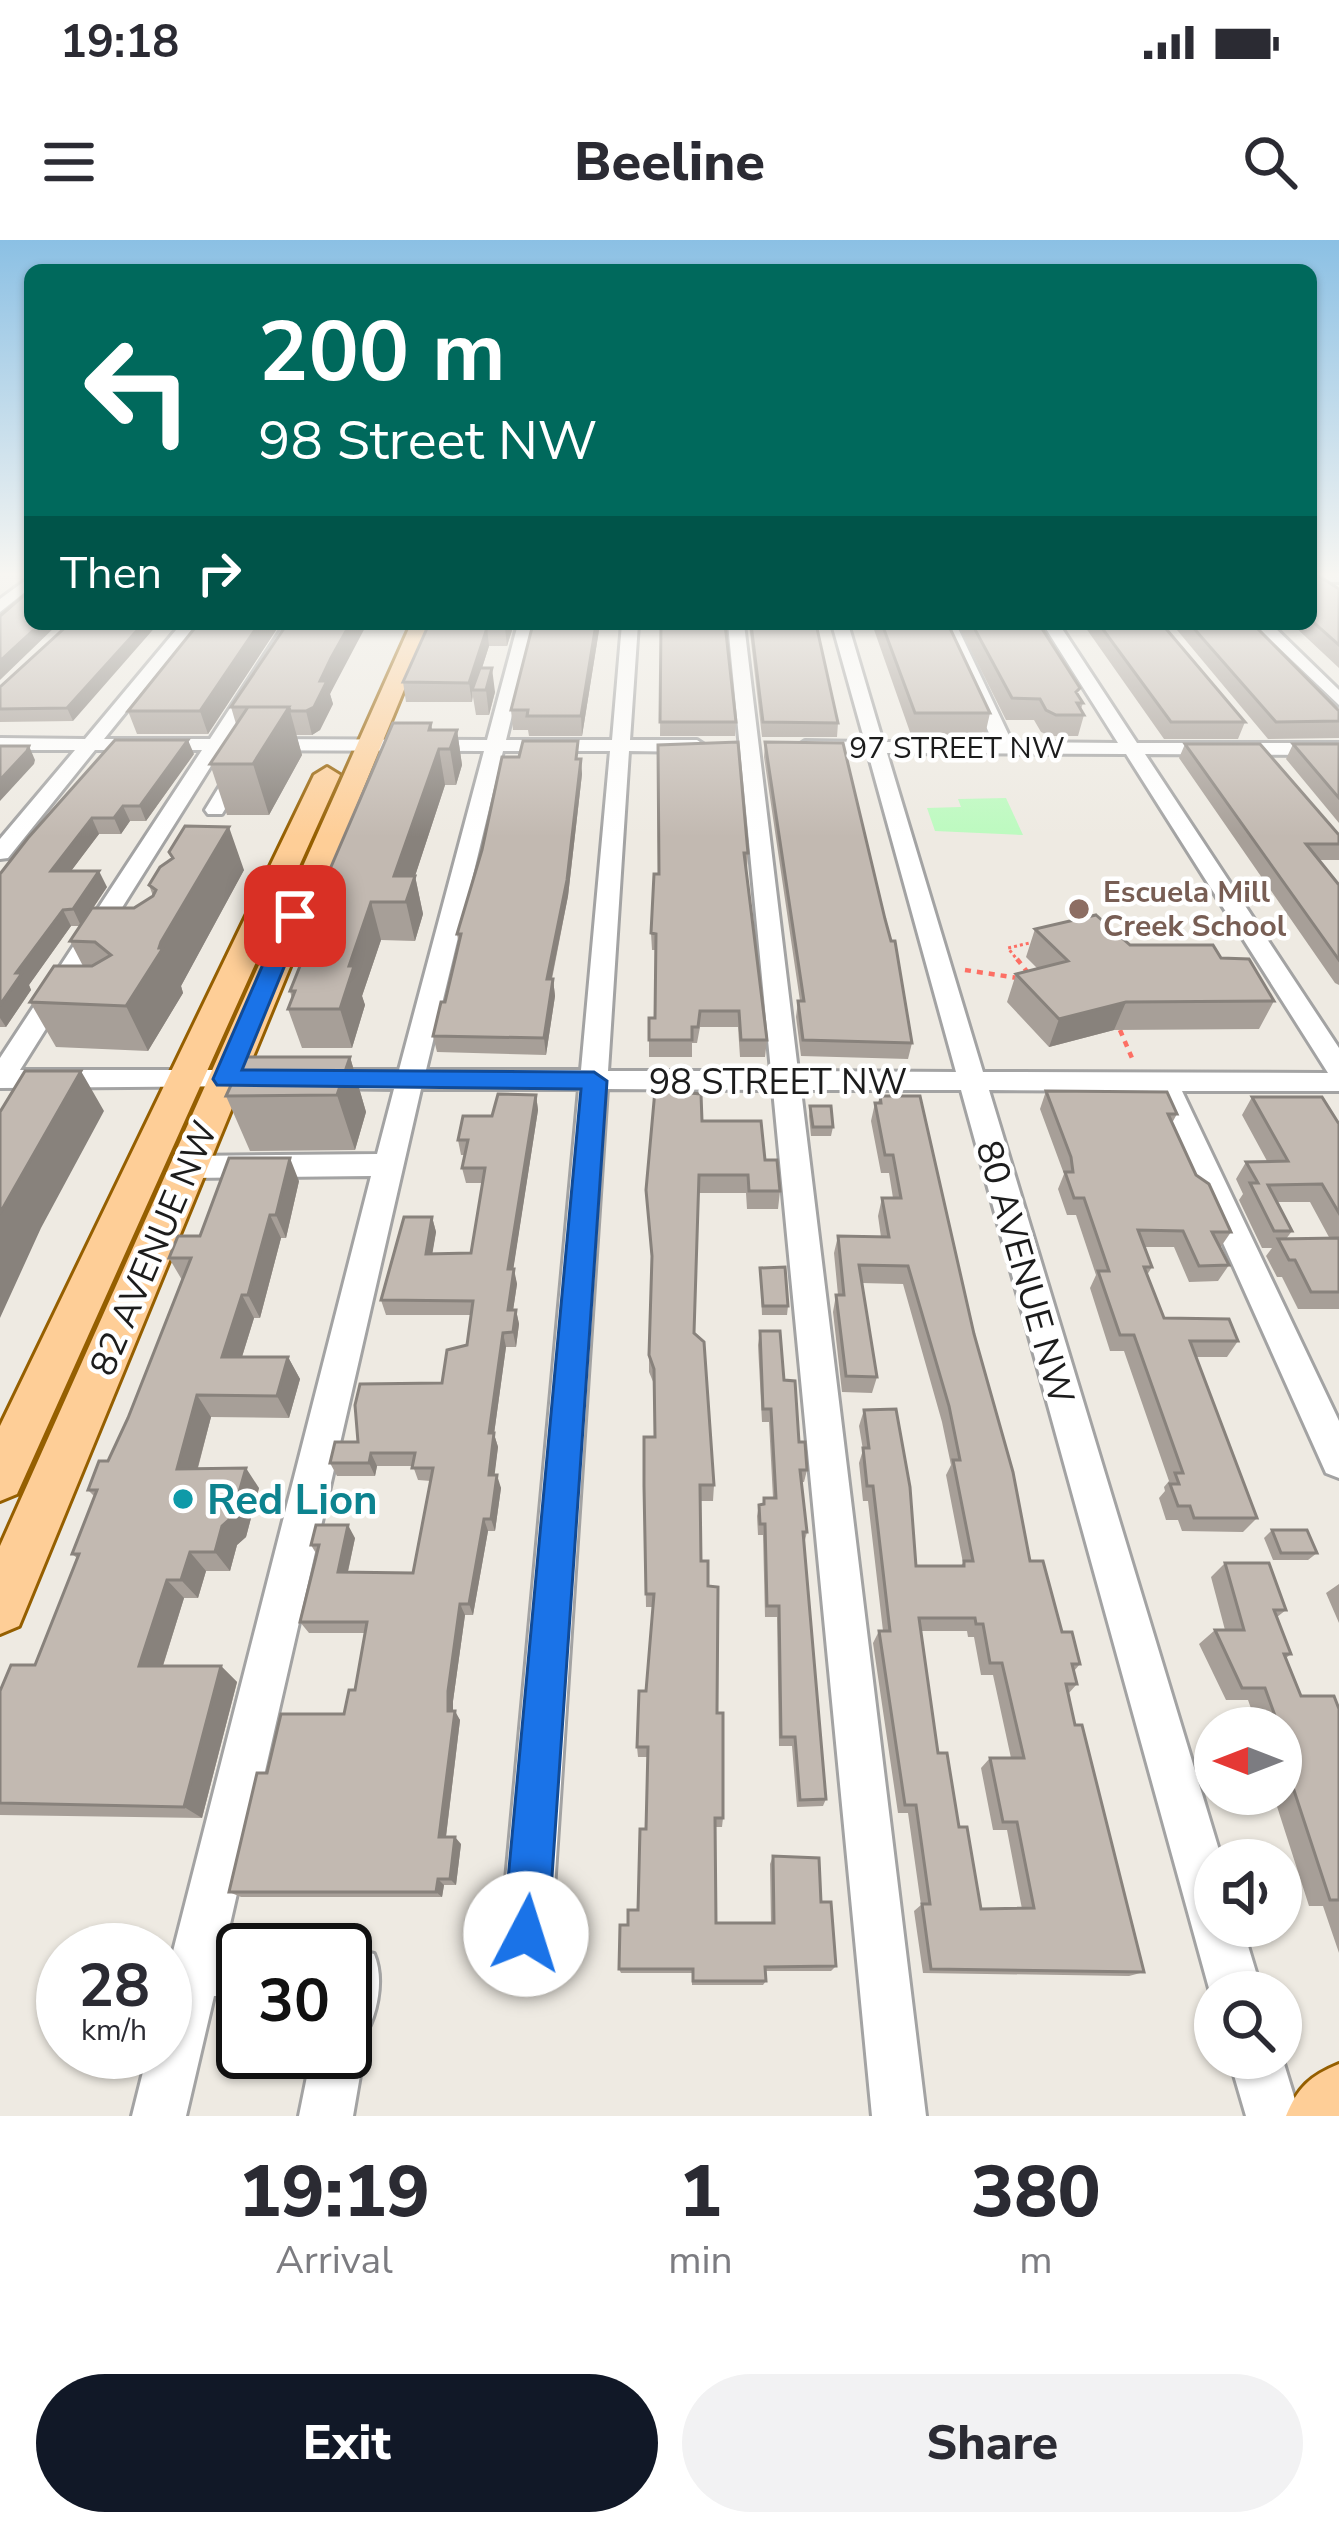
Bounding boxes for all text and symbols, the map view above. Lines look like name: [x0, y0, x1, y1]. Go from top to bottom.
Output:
text: 19:18: [60, 12, 179, 73]
text: Beeline: [574, 125, 765, 199]
icon: menu: [36, 129, 102, 195]
icon: search: [1237, 129, 1303, 195]
text: 200 m: [258, 295, 506, 410]
icon: left: [60, 312, 216, 468]
text: 98 Street NW: [258, 404, 597, 478]
icon: right: [186, 540, 252, 606]
text: Then: [60, 543, 162, 604]
street label: 97 STREET NW: [849, 728, 1065, 769]
pin: [244, 865, 346, 967]
place label: Escuela Mill Creek School: [1103, 872, 1287, 947]
icon: arrive: [262, 883, 328, 949]
marker: Escuela Mill Creek School: [1066, 896, 1092, 922]
street label: 98 STREET NW: [649, 1058, 907, 1107]
street label: 82 AVENUE NW: [79, 1114, 230, 1383]
street label: 80 AVENUE NW: [964, 1135, 1086, 1410]
place label: Red Lion: [207, 1472, 378, 1529]
marker: Red Lion: [170, 1486, 196, 1512]
north arrow: [1194, 1707, 1302, 1815]
map controls: [1194, 1707, 1302, 2079]
button: sound: [1194, 1839, 1302, 1947]
position arrow: [463, 1871, 589, 1997]
speed limit sign: 30: [216, 1923, 372, 2079]
text: 28: [78, 1945, 150, 2027]
button: search: [1194, 1971, 1302, 2079]
text: km/h: [81, 2010, 147, 2051]
text: 19:19: [238, 2143, 430, 2241]
text: 1: [679, 2143, 722, 2241]
text: 380: [971, 2143, 1101, 2241]
text: Arrival: [275, 2234, 393, 2287]
text: min: [668, 2234, 733, 2287]
text: m: [1019, 2234, 1053, 2287]
button: Exit: [36, 2374, 658, 2512]
button: Share: [682, 2374, 1303, 2512]

